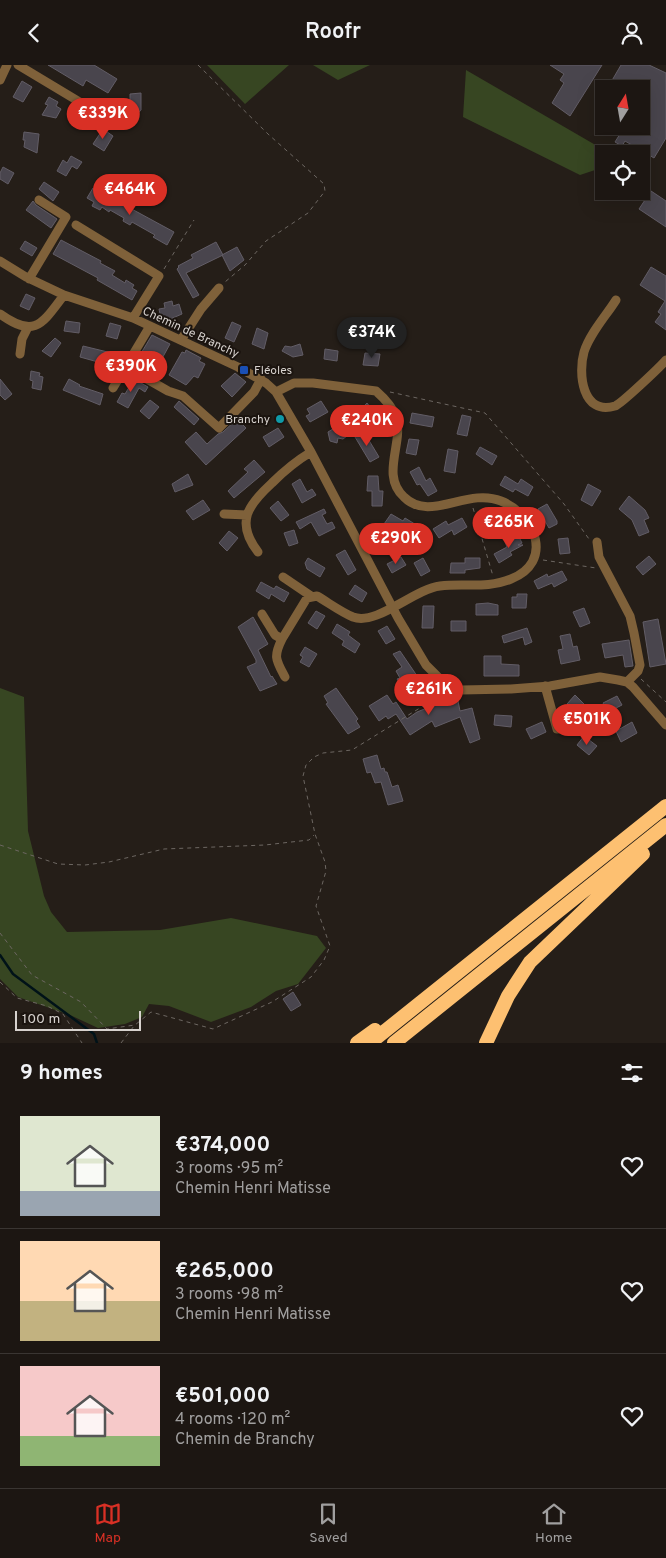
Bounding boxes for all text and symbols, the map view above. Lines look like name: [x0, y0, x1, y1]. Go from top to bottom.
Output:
icon: back: [20, 19, 48, 47]
text: Roofr: [305, 19, 361, 46]
icon: person: [618, 19, 646, 47]
north arrow: [595, 80, 650, 135]
map controls: [595, 80, 650, 200]
pin: €339K: [68, 97, 138, 140]
text: €339K: [78, 104, 128, 124]
button: locate: [595, 145, 650, 200]
pin: €464K: [95, 173, 165, 216]
text: €464K: [104, 180, 156, 200]
street label: Chemin de Branchy: [140, 303, 241, 362]
pin: €374K: [337, 317, 407, 359]
text: €374K: [348, 323, 396, 343]
pin: €390K: [96, 351, 166, 393]
text: €390K: [105, 357, 157, 377]
place label: Fléoles: [254, 363, 292, 379]
marker: Fléoles: [238, 364, 250, 376]
pin: €240K: [332, 405, 402, 447]
text: €240K: [341, 411, 393, 431]
place label: Branchy: [225, 412, 270, 428]
marker: Branchy: [274, 413, 286, 425]
pin: €265K: [474, 507, 544, 549]
text: €265K: [484, 513, 534, 533]
pin: €290K: [361, 523, 431, 565]
text: €290K: [370, 529, 422, 549]
pin: €261K: [394, 673, 464, 716]
text: €261K: [405, 680, 453, 700]
pin: €501K: [552, 703, 622, 746]
text: €501K: [563, 710, 611, 730]
scale bar: [15, 1008, 141, 1031]
text: 100 m: [22, 1011, 60, 1028]
icon: filters: [618, 1059, 646, 1087]
text: 9 homes: [20, 1060, 103, 1087]
text: €374,000: [175, 1132, 270, 1159]
icon: home: [60, 1136, 120, 1196]
icon: heart: [618, 1152, 646, 1180]
text: 3 rooms · 95 m²: [175, 1159, 283, 1179]
text: Chemin Henri Matisse: [175, 1179, 331, 1199]
text: €265,000: [175, 1258, 274, 1285]
icon: home: [60, 1261, 120, 1321]
icon: heart: [618, 1277, 646, 1305]
text: 3 rooms · 98 m²: [175, 1285, 283, 1305]
text: Chemin Henri Matisse: [175, 1305, 331, 1325]
text: €501,000: [175, 1383, 270, 1410]
icon: home: [60, 1386, 120, 1446]
icon: heart: [618, 1402, 646, 1430]
text: 4 rooms · 120 m²: [175, 1410, 290, 1430]
text: Chemin de Branchy: [175, 1430, 315, 1450]
tab: Map: [94, 1500, 122, 1547]
tab: Saved: [309, 1500, 348, 1547]
tab: Home: [535, 1500, 572, 1547]

